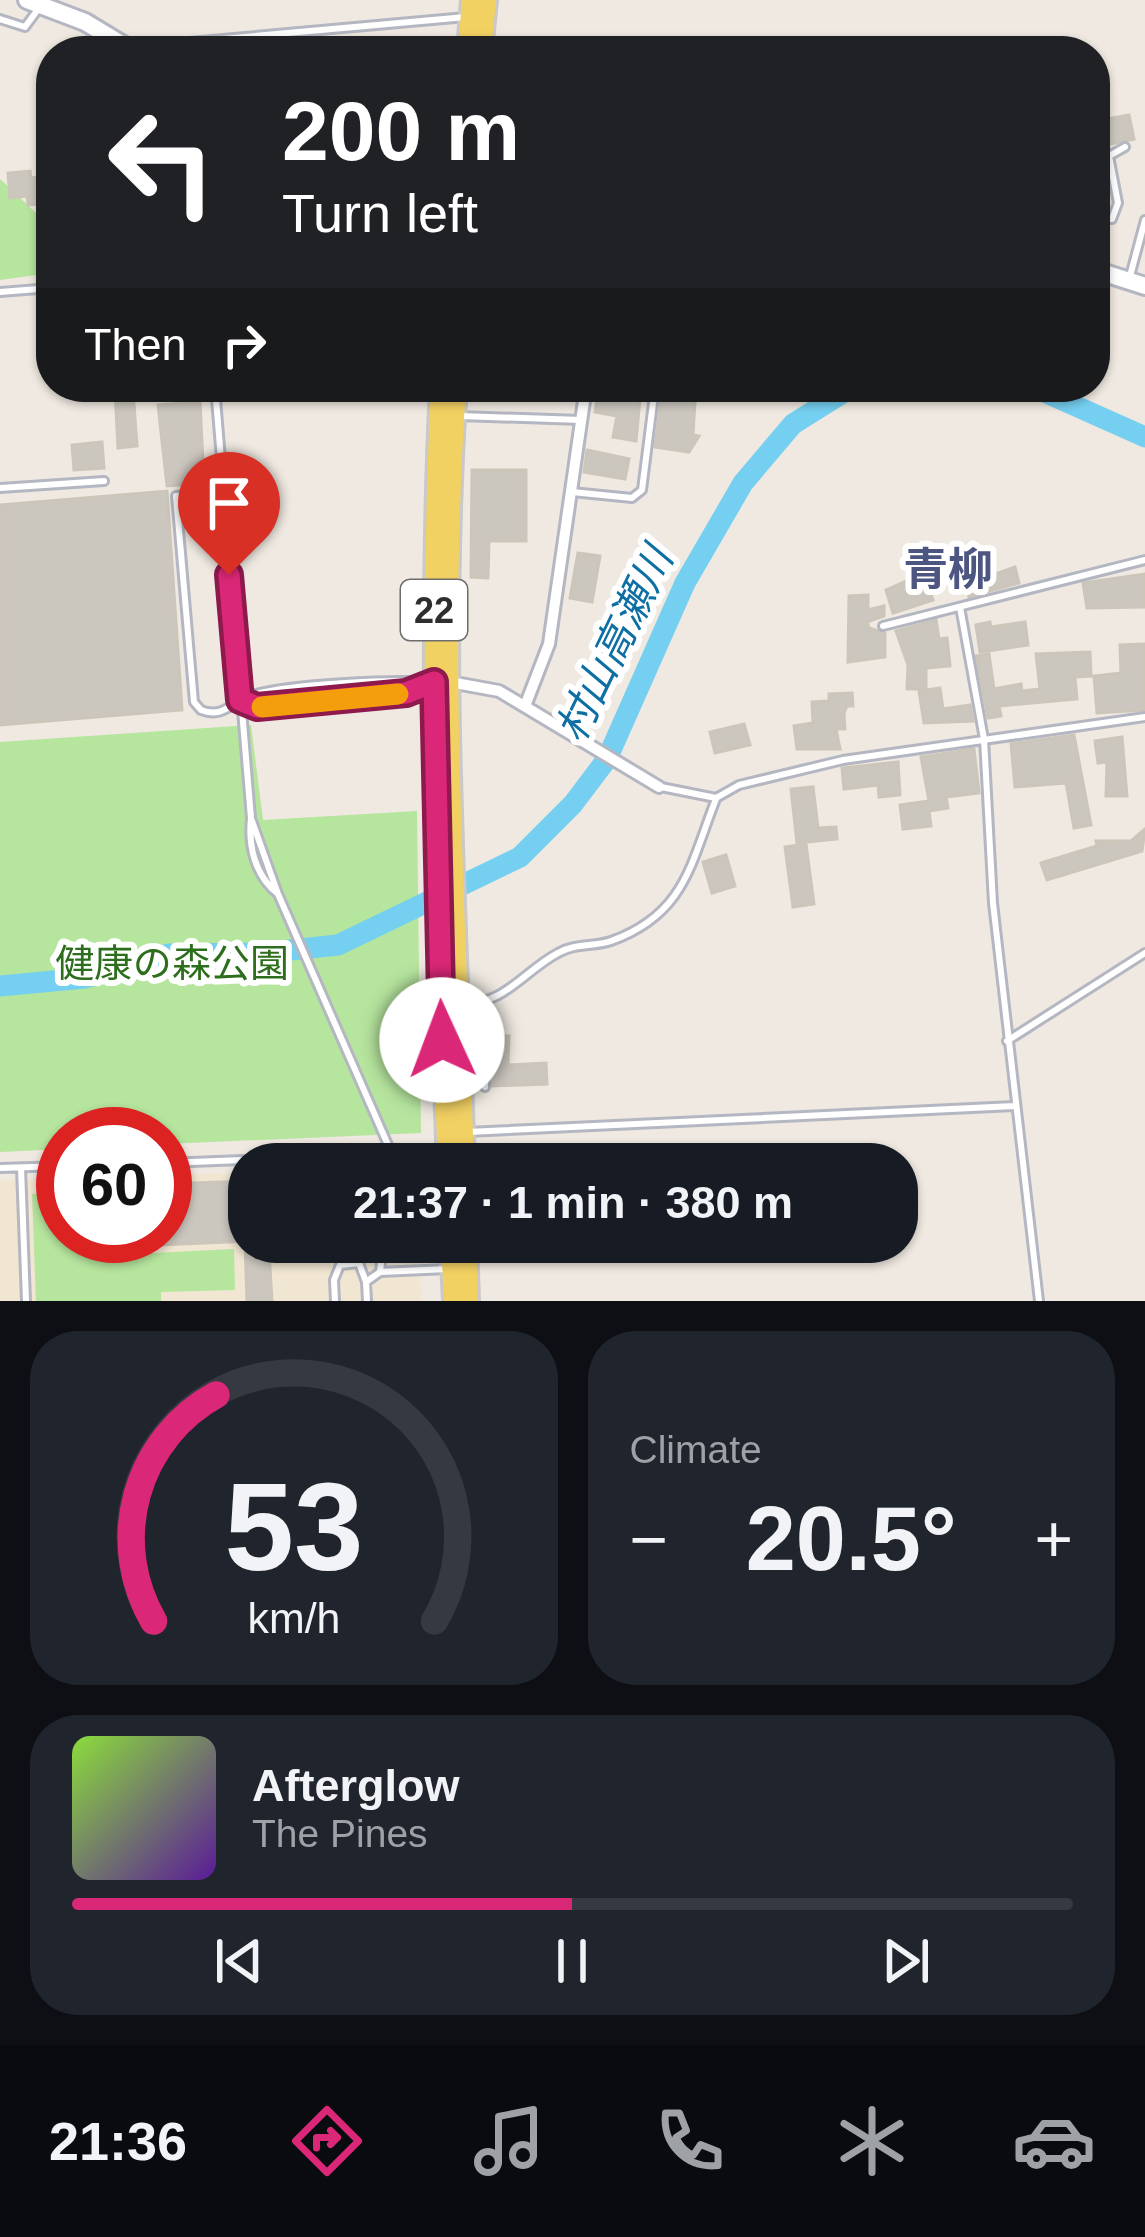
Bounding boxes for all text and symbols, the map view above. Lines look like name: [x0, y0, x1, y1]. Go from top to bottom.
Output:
icon: left: [84, 84, 240, 240]
text: 200 m: [282, 84, 520, 178]
text: Turn left: [282, 183, 478, 243]
icon: right: [211, 312, 277, 378]
text: Then: [84, 319, 187, 370]
pin: [178, 452, 280, 575]
icon: arrive: [196, 470, 262, 536]
water label: 村山高瀬川: [547, 536, 683, 749]
district label: 青柳: [903, 544, 993, 595]
road number: 22: [401, 580, 467, 640]
park label: 健康の森公園: [55, 942, 289, 985]
position arrow: [379, 977, 505, 1103]
speed limit sign: 60: [36, 1107, 192, 1263]
text: 21:37 · 1 min · 380 m: [353, 1177, 793, 1228]
text: Climate: [630, 1428, 762, 1471]
text: 53: [224, 1457, 363, 1596]
text: 20.5°: [746, 1489, 957, 1589]
text: −: [630, 1502, 668, 1576]
text: +: [1034, 1502, 1073, 1576]
text: km/h: [247, 1594, 340, 1642]
text: Afterglow: [252, 1760, 460, 1811]
text: The Pines: [252, 1812, 428, 1855]
icon: previous: [206, 1928, 272, 1994]
icon: pause: [539, 1928, 605, 1994]
icon: next: [873, 1928, 939, 1994]
icon: directions: [285, 2099, 369, 2183]
icon: music: [467, 2099, 551, 2183]
icon: phone: [648, 2099, 732, 2183]
icon: climate: [830, 2099, 914, 2183]
icon: car: [1012, 2099, 1096, 2183]
text: 21:36: [49, 2111, 187, 2171]

